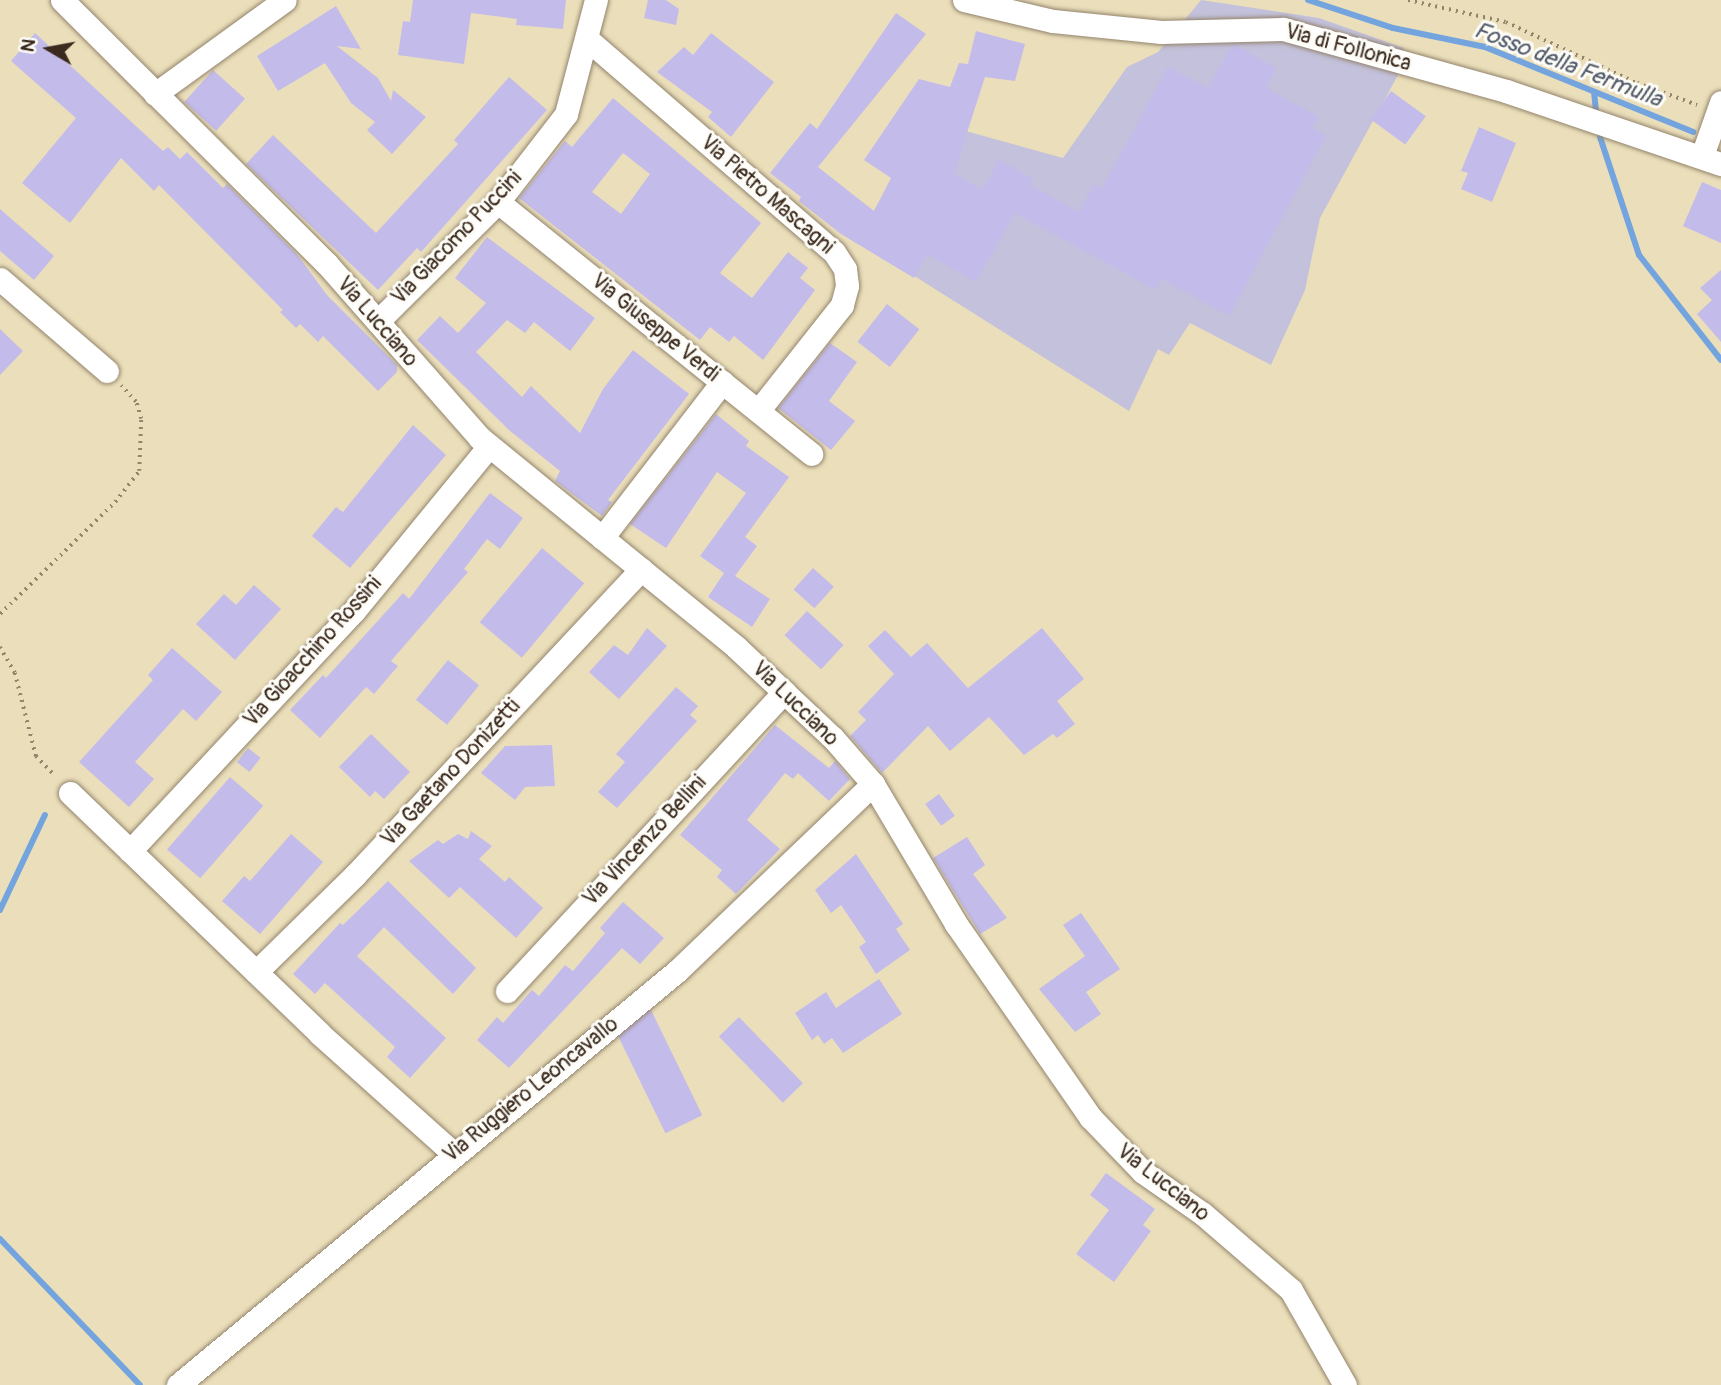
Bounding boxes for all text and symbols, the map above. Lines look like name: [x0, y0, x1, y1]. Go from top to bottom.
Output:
north arrow: [14, 14, 84, 84]
water label: Fosso della Fermulla: [1470, 17, 1666, 113]
street label: Via di Follonica: [1282, 19, 1414, 77]
text: N: [15, 37, 41, 54]
street label: Via Pietro Mascagni: [695, 130, 839, 260]
street label: Via Giacomo Puccini: [387, 166, 527, 310]
street label: Via Giuseppe Verdi: [586, 269, 724, 387]
street label: Via Lucciano: [331, 272, 423, 372]
street label: Via Gioacchino Rossini: [239, 572, 387, 732]
street label: Via Lucciano: [746, 656, 844, 752]
street label: Via Gaetano Donizetti: [376, 694, 526, 852]
street label: Via Vincenzo Bellini: [578, 771, 712, 911]
street label: Via Ruggiero Leoncavallo: [439, 1012, 623, 1168]
street label: Via Lucciano: [1112, 1139, 1214, 1227]

